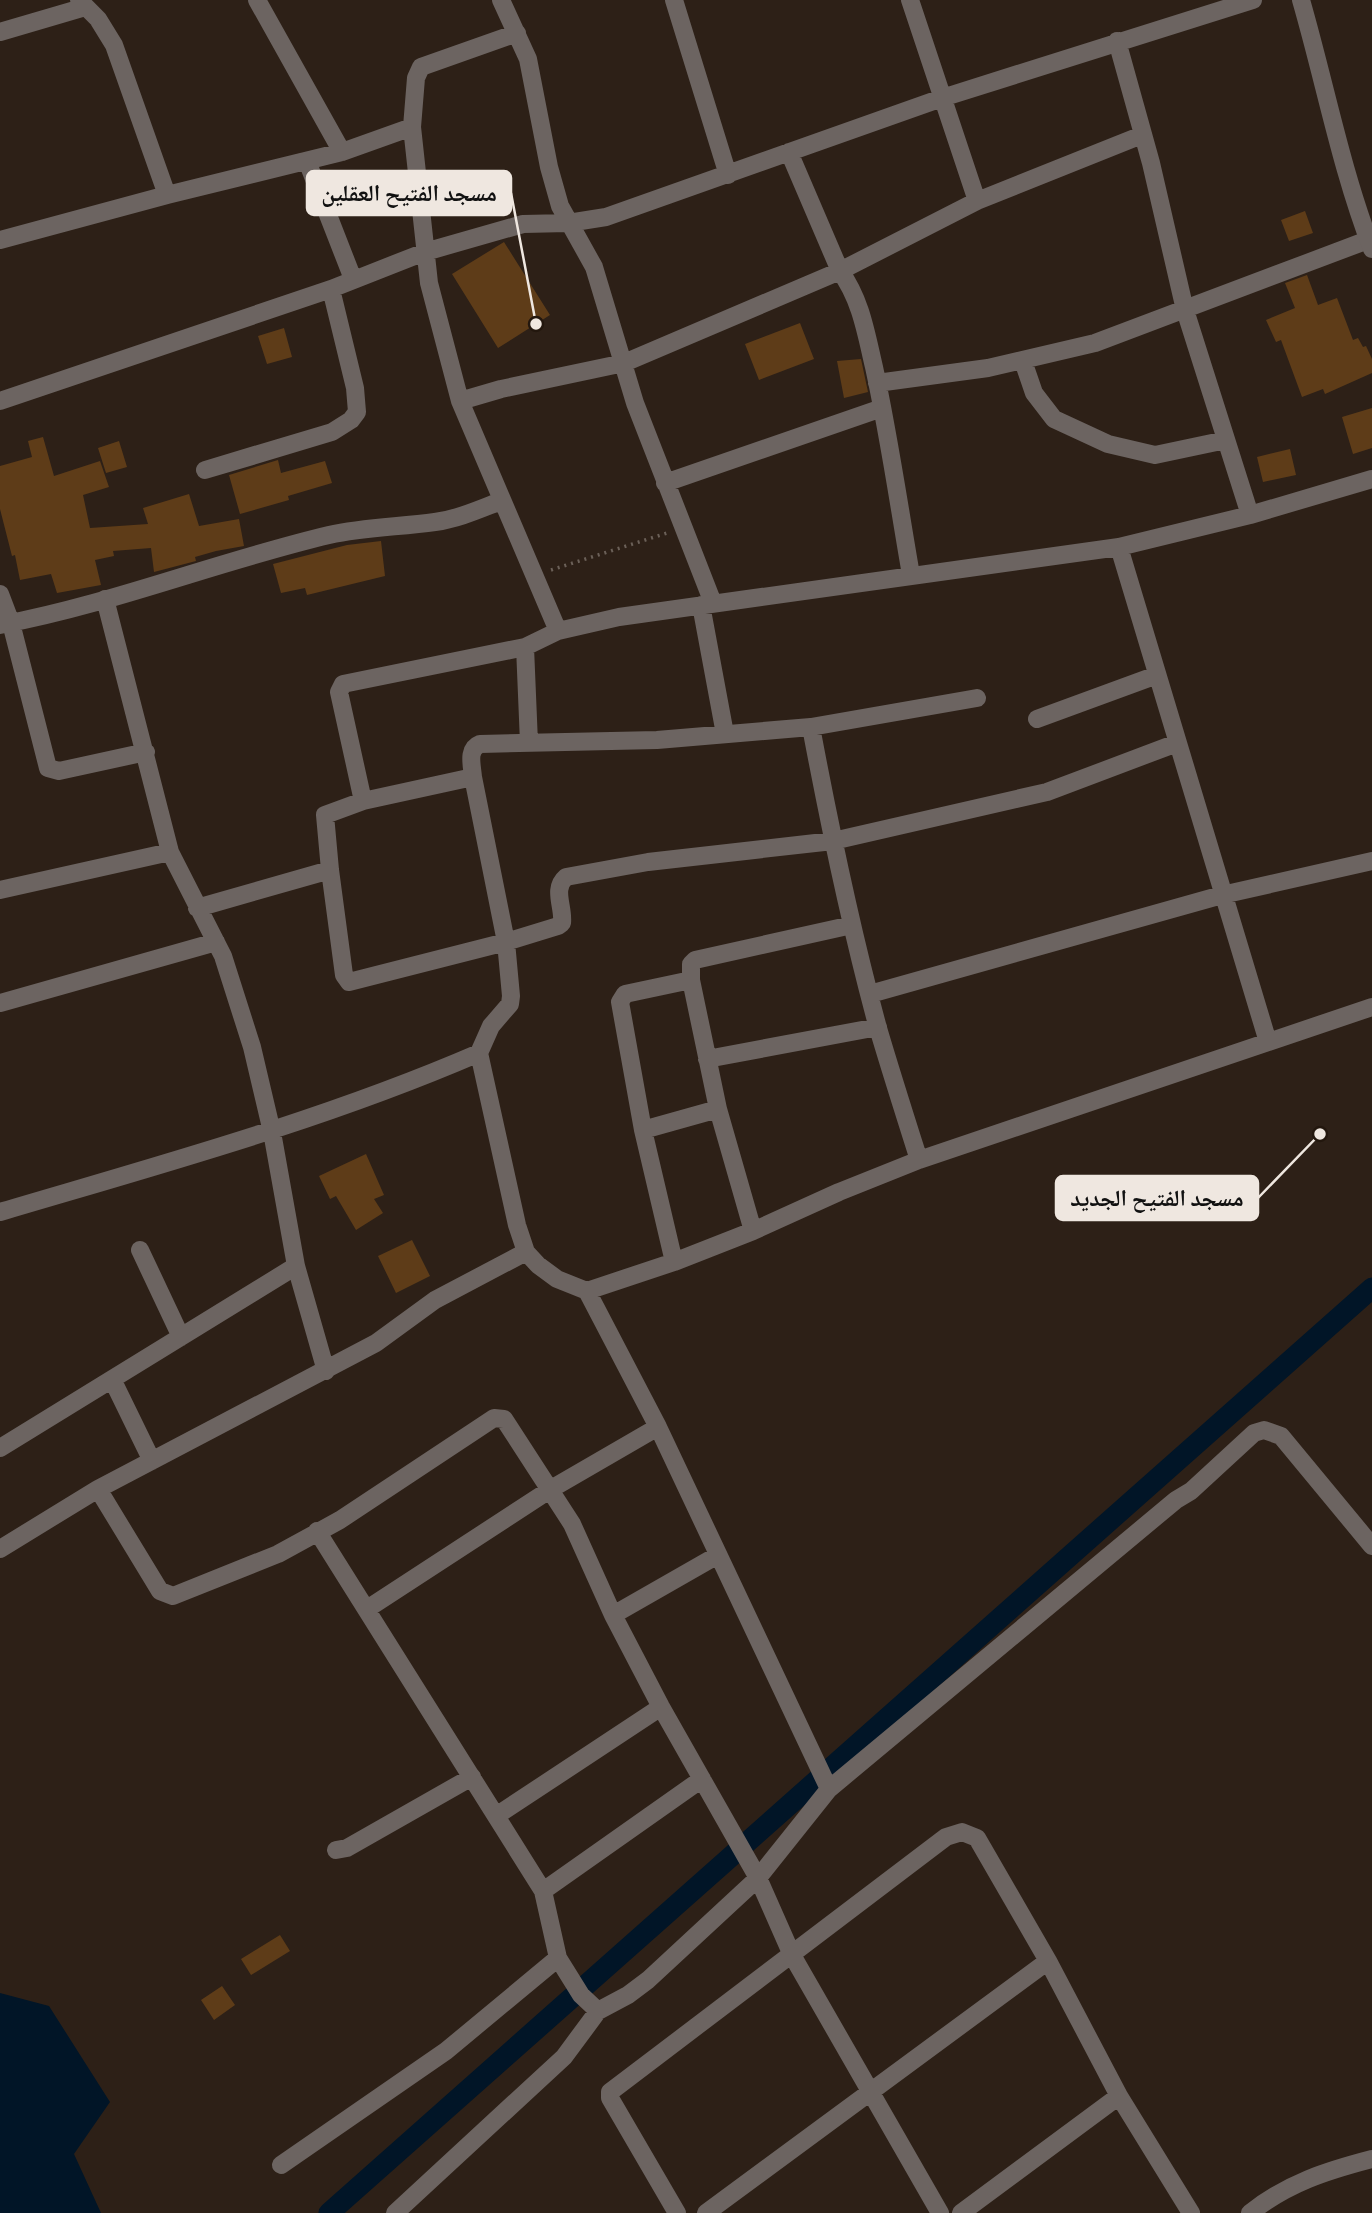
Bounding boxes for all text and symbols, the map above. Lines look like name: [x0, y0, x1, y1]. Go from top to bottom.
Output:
callout: مسجد الفتيح العقلين: [307, 171, 511, 215]
text: مسجد الفتيح العقلين: [321, 178, 497, 208]
callout: مسجد الفتيح الجديد: [1056, 1176, 1258, 1220]
text: مسجد الفتيح الجديد: [1070, 1183, 1244, 1213]

